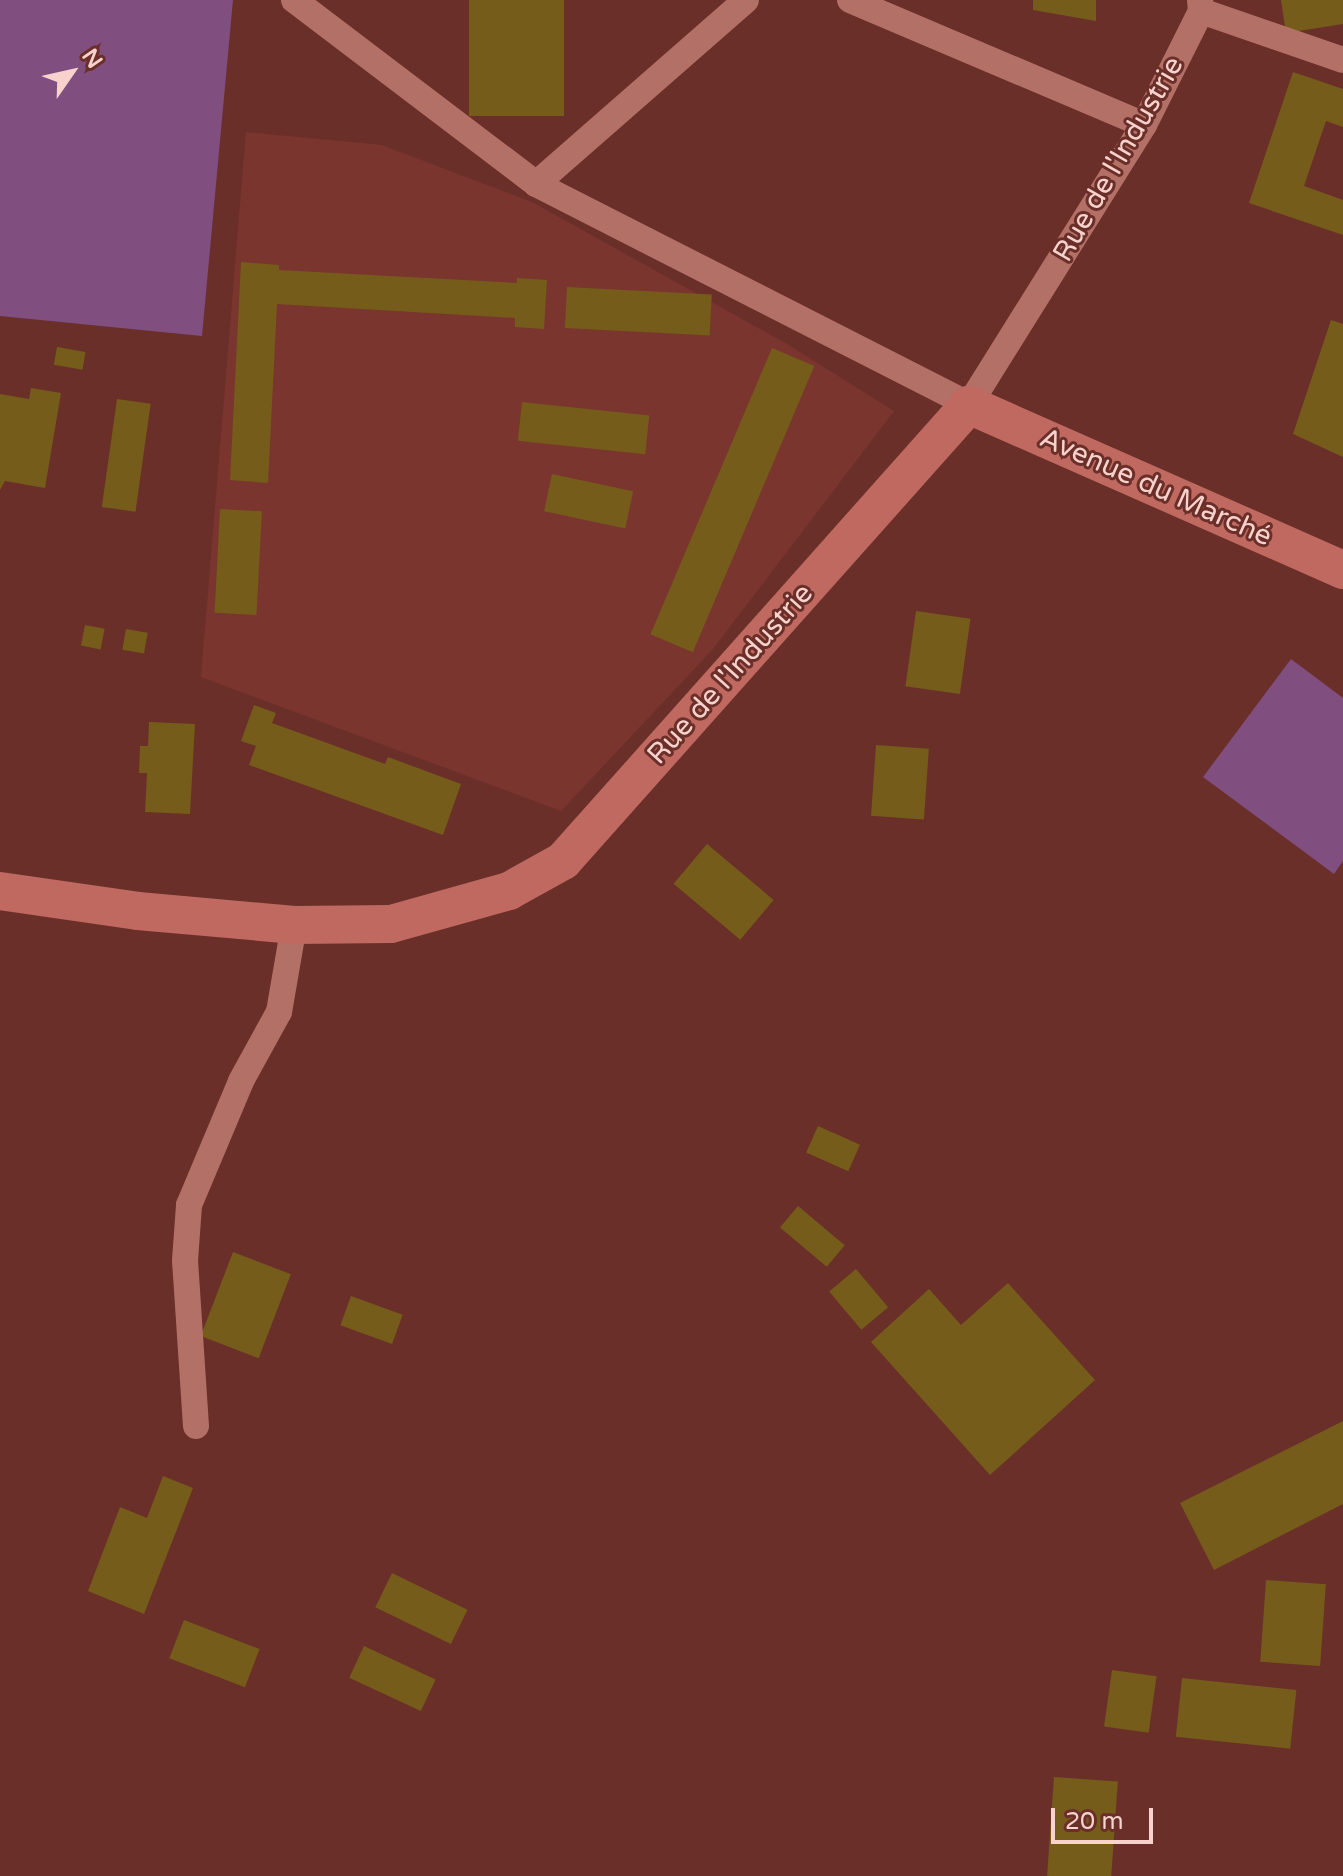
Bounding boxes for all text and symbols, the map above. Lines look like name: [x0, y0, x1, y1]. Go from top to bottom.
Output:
north arrow: [32, 32, 112, 112]
text: N: [76, 44, 108, 73]
street label: Rue de l'Industrie: [1046, 51, 1190, 267]
street label: Avenue du Marché: [1035, 421, 1277, 553]
street label: Rue de l'Industrie: [640, 577, 820, 771]
scale bar: [1055, 1792, 1157, 1842]
text: 20 m: [1065, 1807, 1123, 1836]

